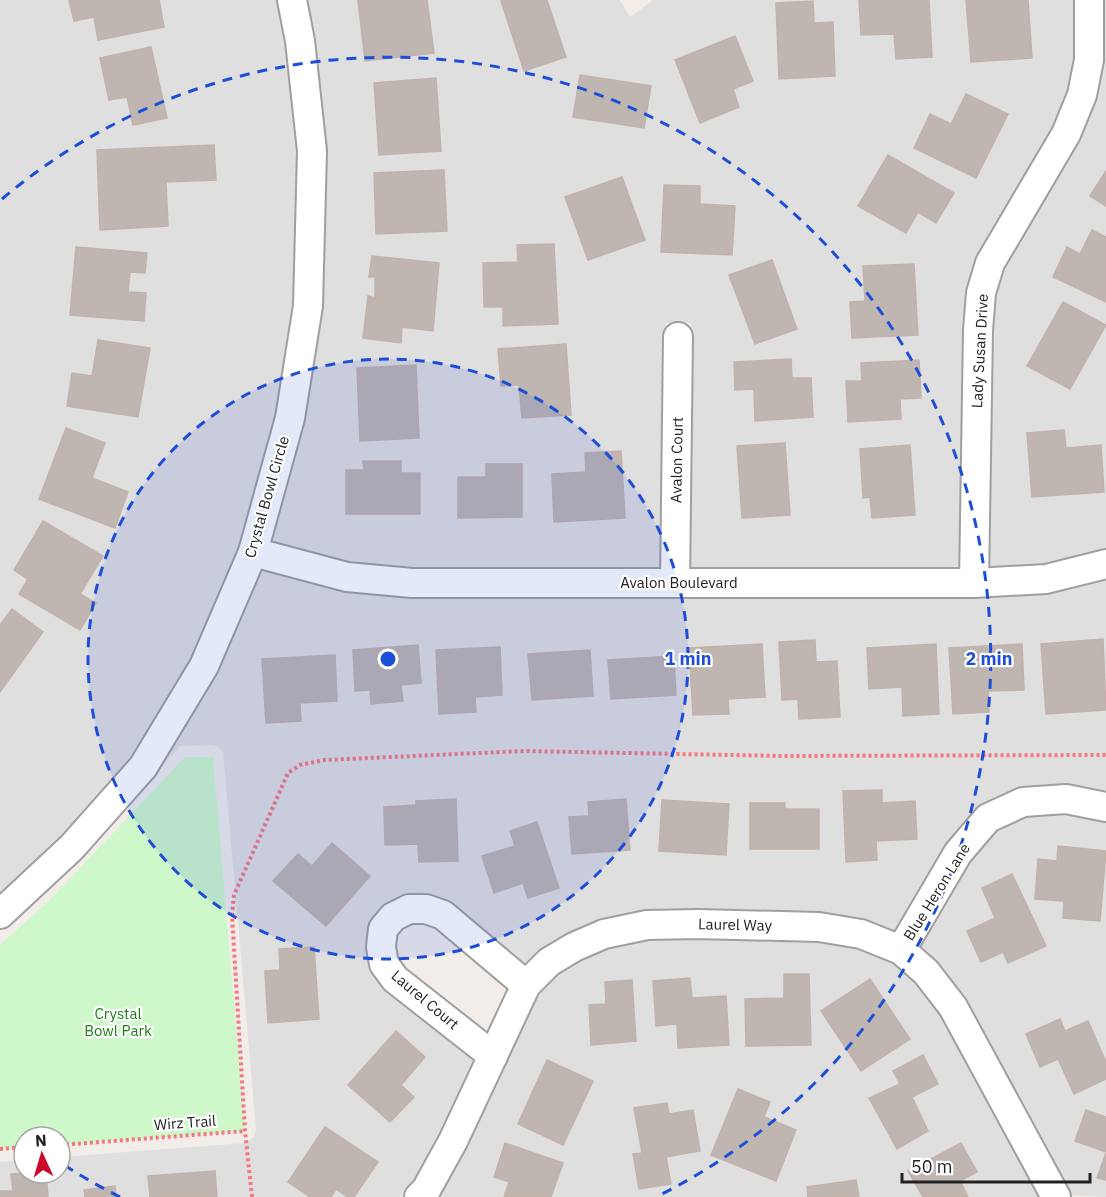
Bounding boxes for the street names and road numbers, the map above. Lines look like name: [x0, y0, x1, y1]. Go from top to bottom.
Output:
street label: Lady Susan Drive: [967, 293, 992, 409]
street label: Avalon Court: [666, 417, 687, 503]
street label: Crystal Bowl Circle: [240, 434, 293, 560]
street label: Avalon Boulevard: [620, 573, 738, 592]
street label: Blue Heron Lane: [899, 840, 974, 944]
street label: Laurel Way: [698, 914, 773, 935]
street label: Laurel Court: [388, 966, 463, 1033]
street label: Wirz Trail: [153, 1111, 217, 1134]

